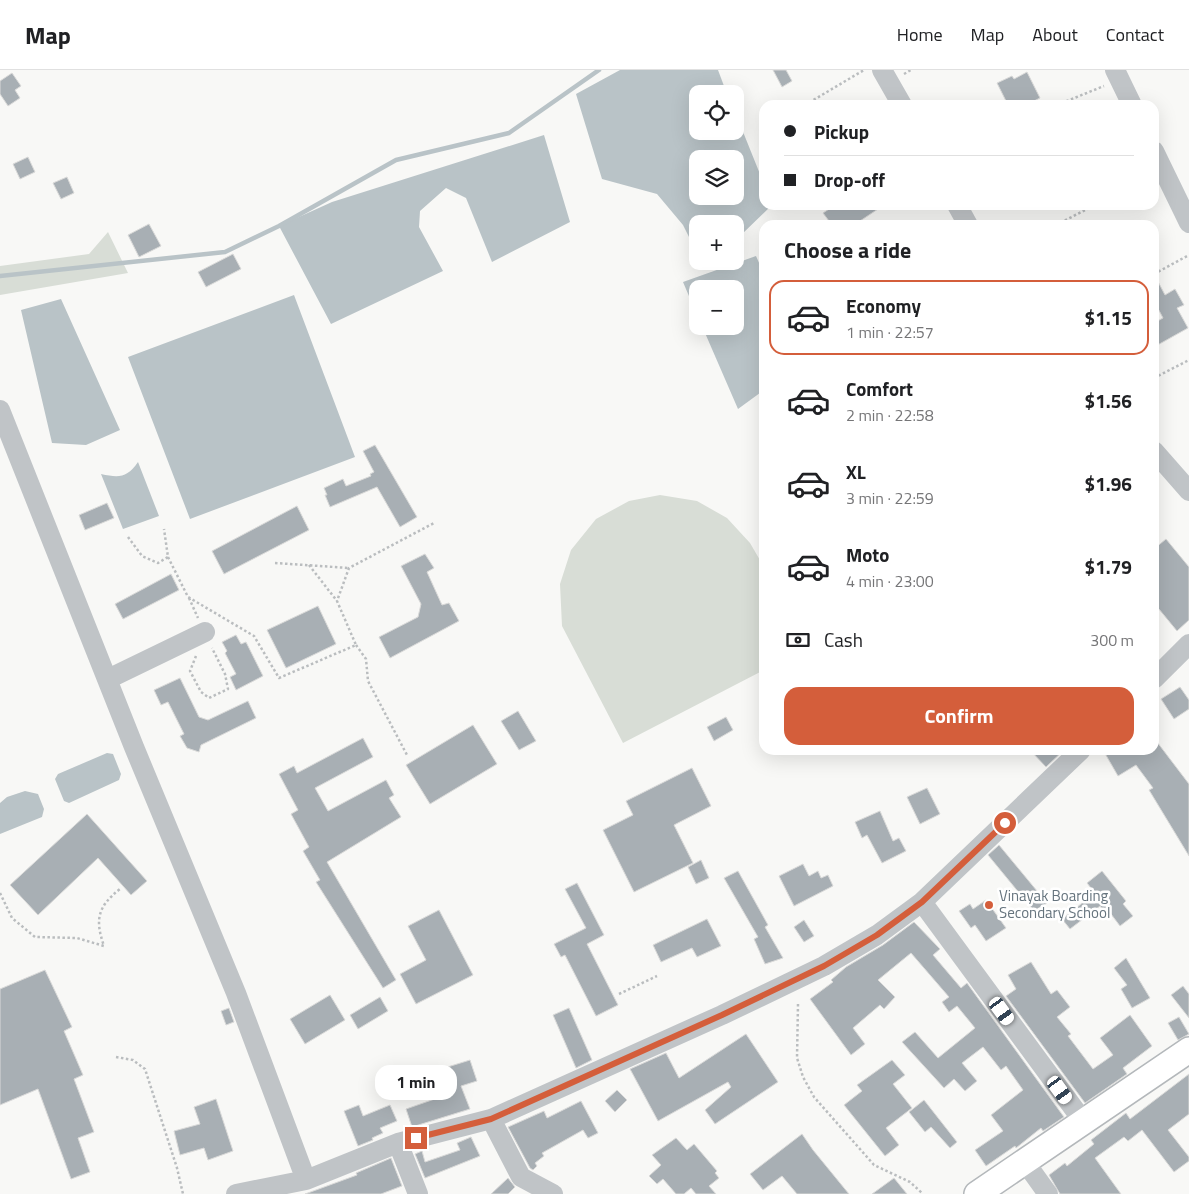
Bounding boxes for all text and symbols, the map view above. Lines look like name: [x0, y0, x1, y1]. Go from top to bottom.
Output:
text: Map: [25, 17, 71, 53]
text: Home: [897, 21, 943, 48]
text: Map: [971, 21, 1004, 48]
text: About: [1032, 21, 1078, 48]
text: Contact: [1106, 21, 1164, 48]
map controls: [689, 85, 744, 335]
button: locate: [689, 85, 744, 140]
text: Pickup: [814, 117, 869, 146]
button: layers: [689, 150, 744, 205]
text: Drop-off: [814, 165, 885, 194]
button: +: [689, 215, 744, 270]
text: Choose a ride: [784, 233, 911, 267]
button: −: [689, 280, 744, 335]
text: Economy: [846, 291, 921, 320]
icon: car: [786, 295, 831, 340]
text: $1.15: [1085, 303, 1132, 332]
text: 1 min · 22:57: [846, 320, 934, 344]
text: Comfort: [846, 374, 913, 403]
icon: car: [786, 378, 831, 423]
text: $1.56: [1085, 386, 1132, 415]
text: 2 min · 22:58: [846, 403, 934, 427]
text: XL: [846, 457, 866, 486]
icon: car: [786, 461, 831, 506]
text: $1.96: [1085, 469, 1132, 498]
text: 3 min · 22:59: [846, 486, 934, 510]
text: Moto: [846, 540, 889, 569]
icon: car: [786, 544, 831, 589]
text: $1.79: [1085, 552, 1132, 581]
text: 4 min · 23:00: [846, 569, 934, 593]
text: Cash: [824, 625, 863, 654]
icon: cash: [784, 626, 812, 654]
text: 300 m: [1090, 628, 1134, 652]
button: Confirm: [784, 687, 1134, 745]
route start: [994, 812, 1016, 834]
place label: Vinayak Boarding Secondary School: [999, 884, 1110, 924]
marker: Vinayak Boarding Secondary School: [983, 899, 995, 911]
car: [987, 994, 1016, 1028]
callout: 1 min: [375, 1066, 457, 1100]
text: 1 min: [397, 1070, 435, 1094]
car: [1045, 1073, 1074, 1107]
route end: [405, 1127, 427, 1149]

